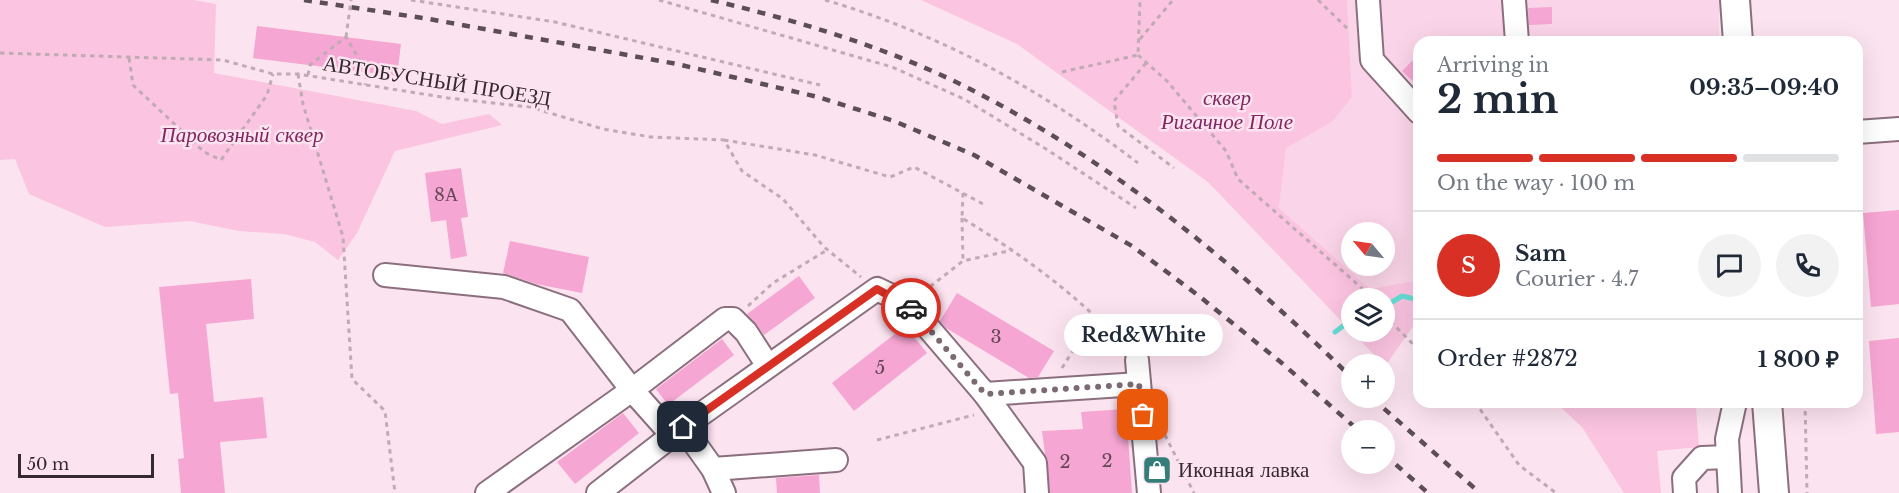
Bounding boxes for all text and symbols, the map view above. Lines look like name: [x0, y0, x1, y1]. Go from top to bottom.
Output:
street label: АВТОБУСНЫЙ ПРОЕЗД: [321, 50, 553, 112]
text: Arriving in: [1437, 53, 1549, 77]
text: 09:35–09:40: [1689, 74, 1839, 101]
text: 2 min: [1437, 75, 1558, 124]
park label: сквер Ригачное Поле: [1160, 85, 1293, 135]
park label: Паровозный сквер: [160, 122, 323, 148]
text: On the way · 100 m: [1437, 171, 1635, 195]
house number: 8А: [434, 184, 458, 206]
north arrow: [1341, 222, 1395, 276]
map controls: [1341, 222, 1395, 474]
button: chat: [1698, 234, 1761, 297]
button: phone: [1776, 234, 1839, 297]
text: Sam: [1515, 240, 1567, 267]
text: S: [1461, 252, 1476, 279]
text: Courier · 4.7: [1515, 267, 1638, 291]
courier: [881, 278, 941, 338]
button: layers: [1341, 288, 1395, 342]
icon: car: [895, 292, 928, 325]
callout: Red&White: [1064, 313, 1222, 355]
text: Red&White: [1081, 323, 1206, 347]
house number: 3: [990, 326, 1002, 348]
text: Order #2872: [1437, 345, 1578, 372]
text: 1 800 ₽: [1758, 346, 1839, 373]
button: +: [1341, 354, 1395, 408]
house number: 5: [875, 357, 885, 379]
pin: [1117, 389, 1168, 440]
icon: bag: [1126, 398, 1159, 431]
pin: [657, 401, 708, 452]
icon: home: [666, 410, 699, 443]
button: −: [1341, 420, 1395, 474]
house number: 2: [1101, 450, 1113, 472]
scale bar: [18, 451, 154, 478]
house number: 2: [1059, 451, 1071, 473]
text: 50 m: [27, 454, 69, 474]
shop icon: Иконная лавка: [1141, 454, 1173, 486]
place label: Иконная лавка: [1178, 457, 1310, 483]

